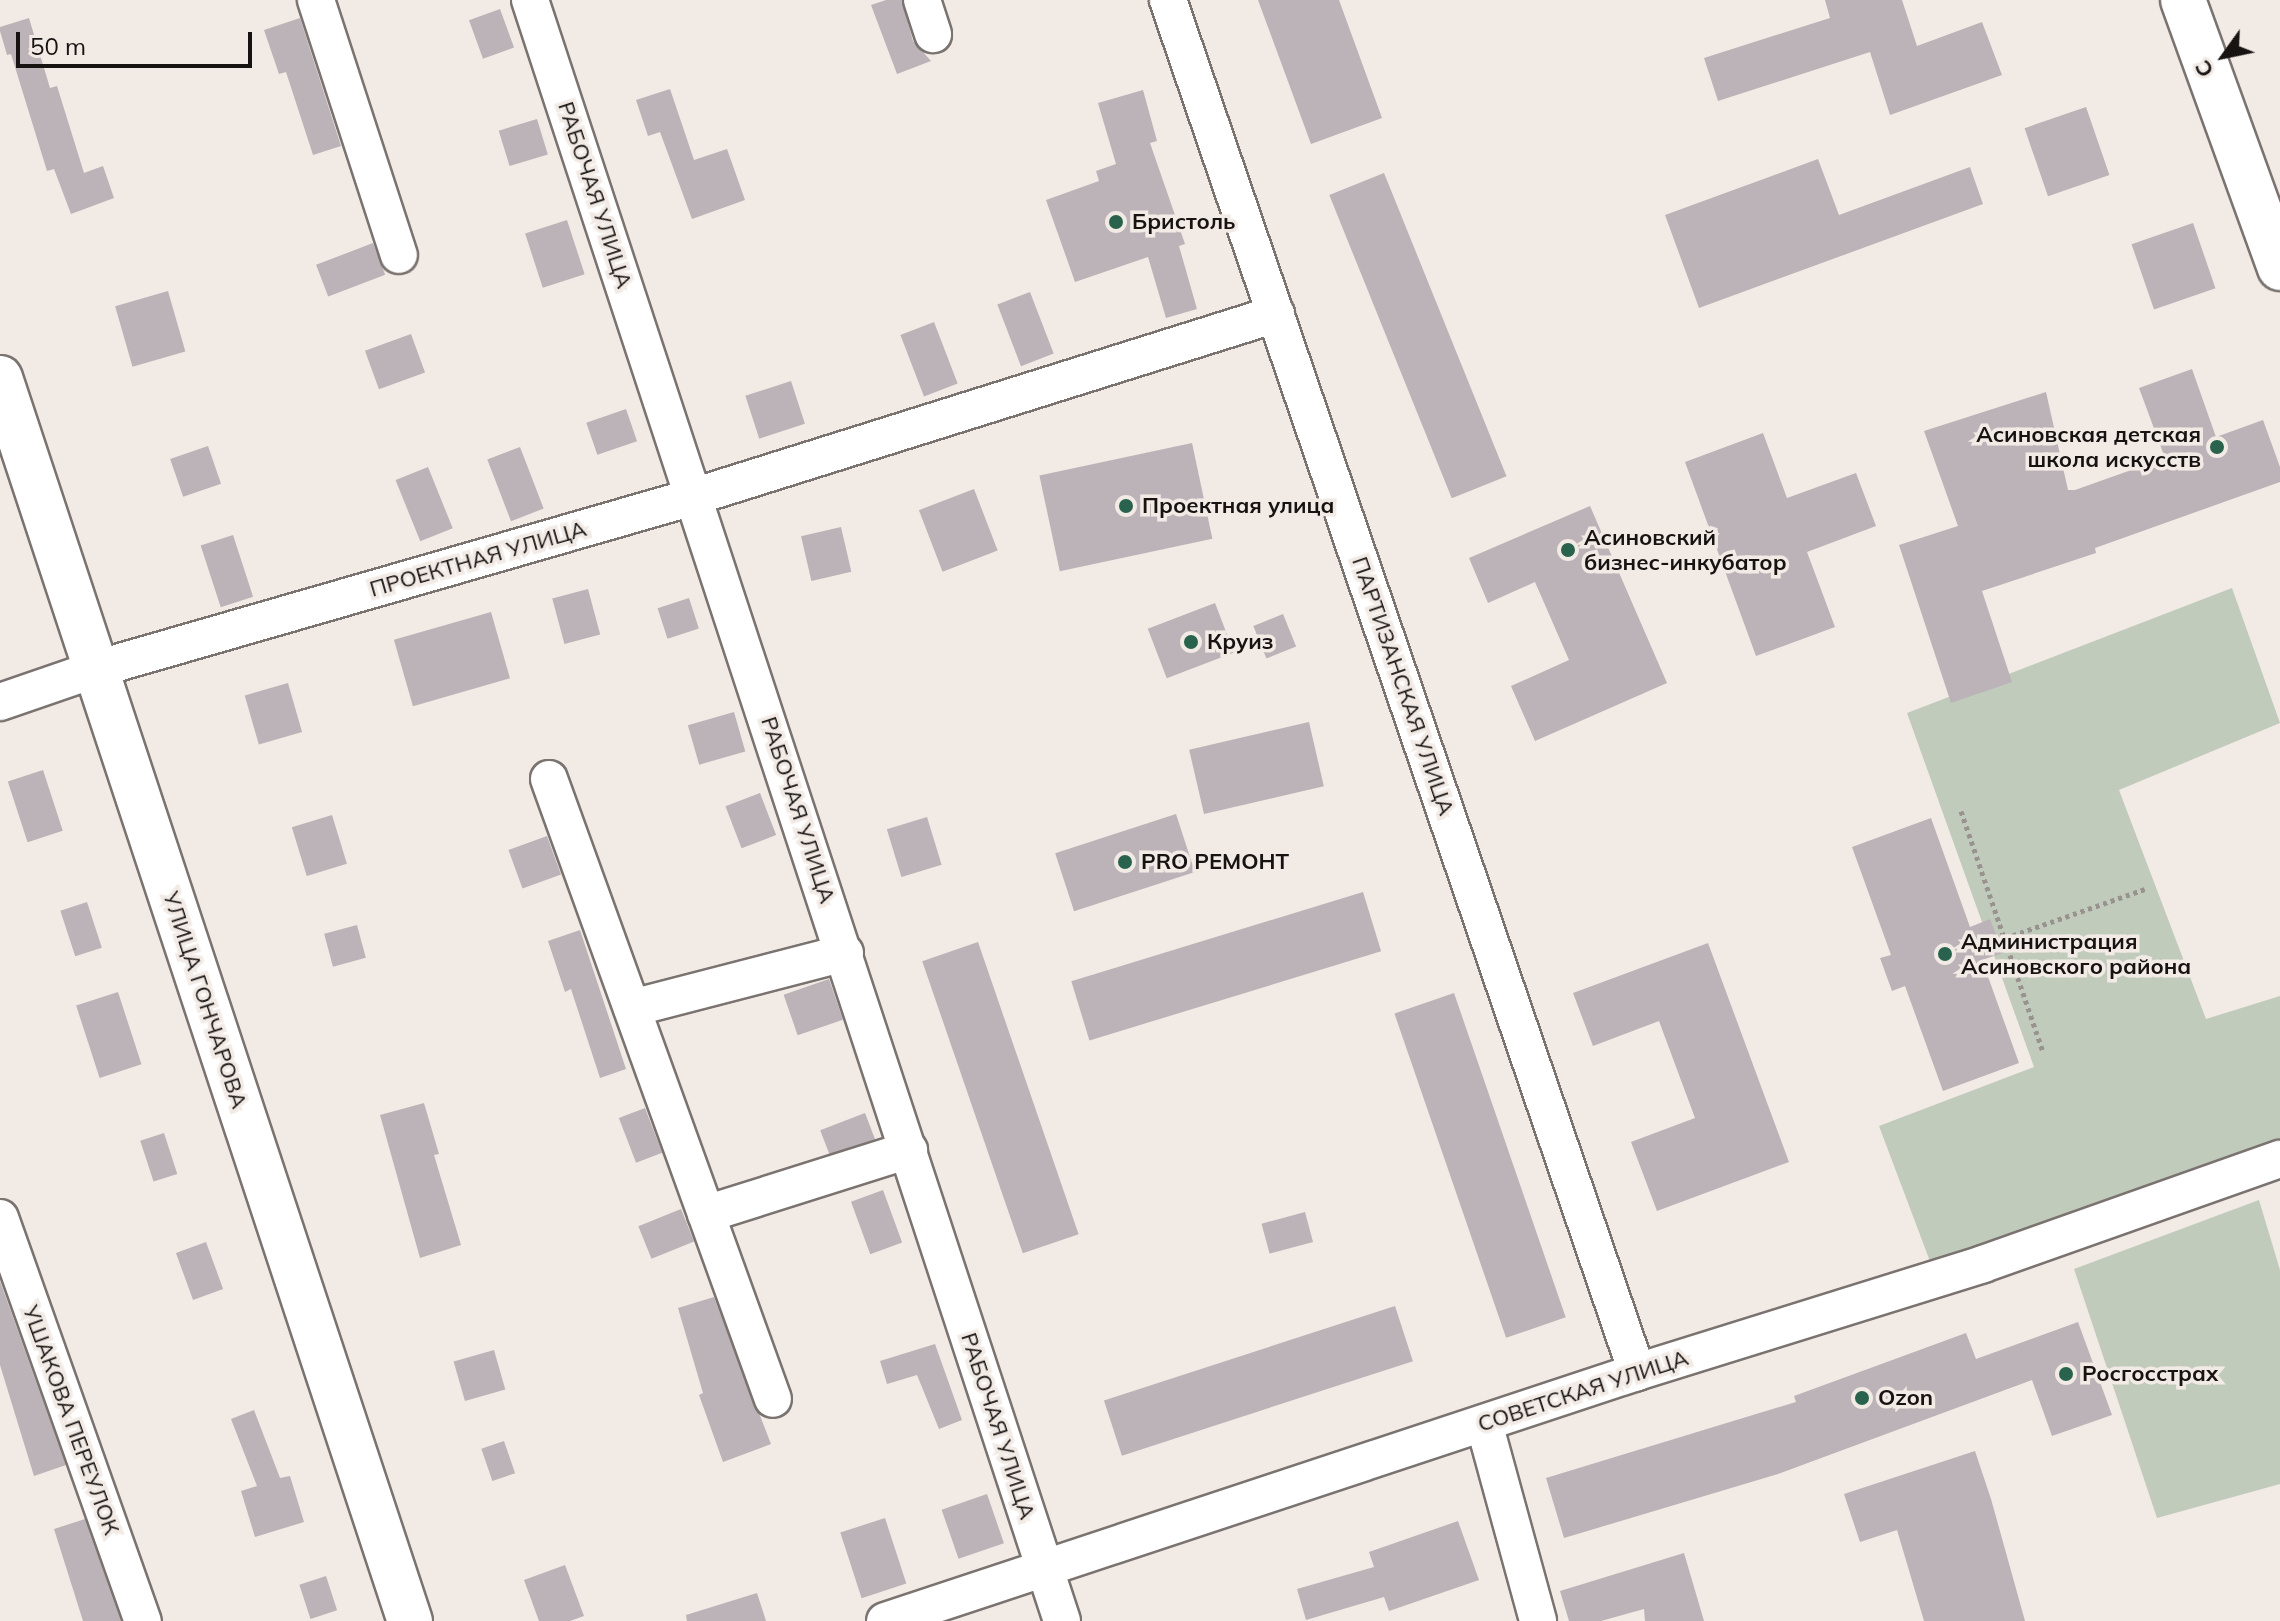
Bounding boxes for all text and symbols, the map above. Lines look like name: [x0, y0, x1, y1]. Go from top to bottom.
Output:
scale bar: [20, 16, 256, 66]
north arrow: [2184, 16, 2264, 96]
text: 50 m: [30, 31, 86, 61]
text: С: [2188, 55, 2220, 83]
street label: РАБОЧАЯ УЛИЦА: [552, 98, 638, 292]
place label: Бристоль: [1132, 209, 1235, 235]
marker: Бристоль: [1107, 213, 1125, 231]
place label: Асиновская детская школа искусств: [1976, 421, 2201, 472]
marker: Асиновская детская школа искусств: [2208, 438, 2226, 456]
place label: Проектная улица: [1142, 493, 1334, 519]
marker: Проектная улица: [1117, 497, 1135, 515]
street label: ПРОЕКТНАЯ УЛИЦА: [367, 515, 589, 603]
place label: Асиновский бизнес-инкубатор: [1584, 524, 1787, 576]
marker: Асиновский бизнес-инкубатор: [1559, 541, 1577, 559]
street label: ПАРТИЗАНСКАЯ УЛИЦА: [1346, 553, 1460, 819]
place label: Круиз: [1207, 629, 1273, 655]
marker: Круиз: [1182, 633, 1200, 651]
street label: РАБОЧАЯ УЛИЦА: [755, 713, 841, 907]
place label: PRO РЕМОНТ: [1141, 849, 1289, 875]
marker: PRO РЕМОНТ: [1116, 853, 1134, 871]
street label: УЛИЦА ГОНЧАРОВА: [157, 888, 253, 1112]
place label: Администрация Асиновского района: [1961, 928, 2191, 980]
marker: Администрация Асиновского района: [1936, 945, 1954, 963]
street label: УШАКОВА ПЕРЕУЛОК: [17, 1302, 125, 1538]
street label: РАБОЧАЯ УЛИЦА: [955, 1329, 1041, 1523]
street label: СОВЕТСКАЯ УЛИЦА: [1475, 1345, 1691, 1437]
place label: Росгосстрах: [2082, 1361, 2218, 1387]
marker: Росгосстрах: [2057, 1365, 2075, 1383]
place label: Ozon: [1878, 1385, 1933, 1411]
marker: Ozon: [1853, 1389, 1871, 1407]

